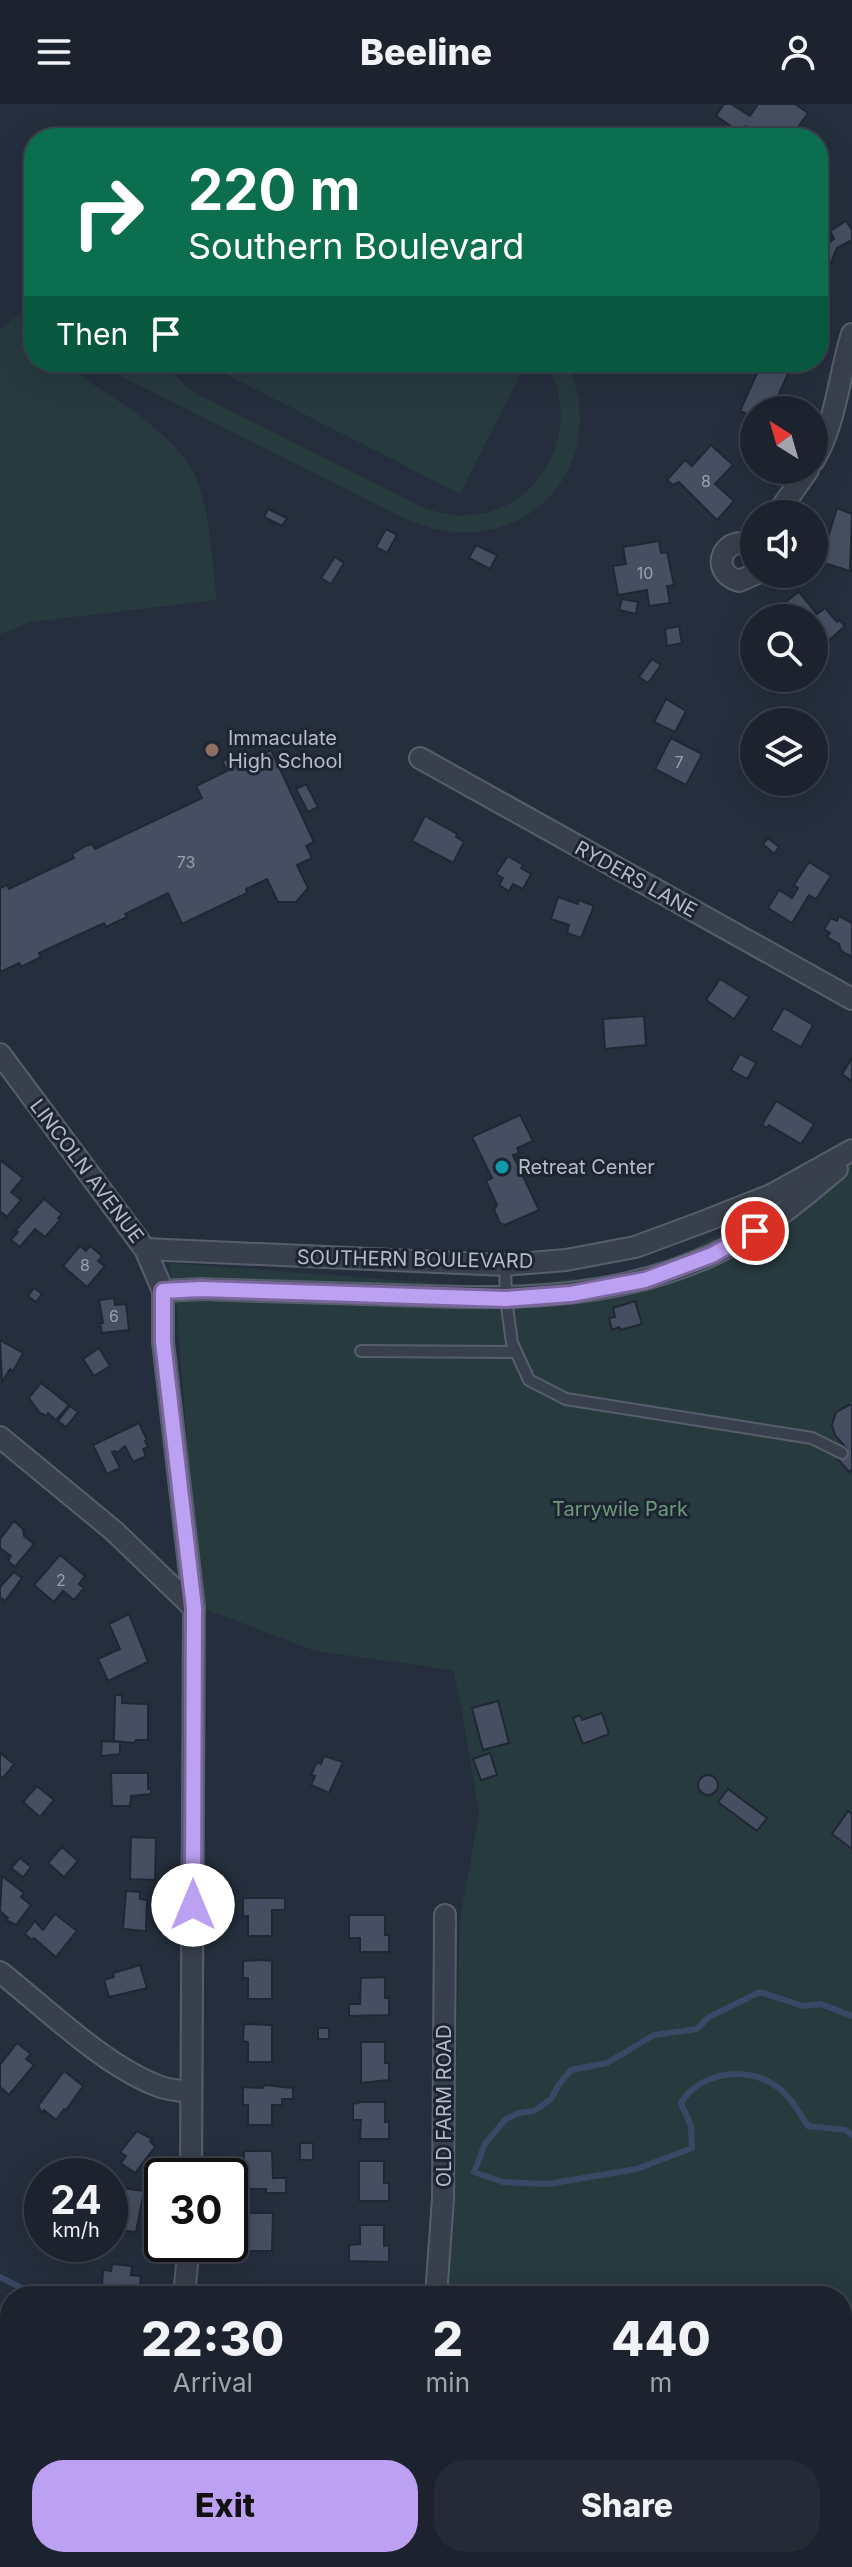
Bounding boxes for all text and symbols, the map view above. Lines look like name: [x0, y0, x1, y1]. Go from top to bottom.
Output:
icon: menu: [32, 30, 76, 74]
text: Beeline: [360, 30, 492, 74]
icon: person: [776, 30, 820, 74]
text: 220 m: [188, 156, 361, 224]
icon: right: [56, 160, 160, 264]
text: Southern Boulevard: [188, 224, 524, 268]
icon: arrive: [144, 312, 188, 356]
text: Then: [56, 316, 128, 352]
north arrow: [740, 396, 828, 484]
map controls: [740, 396, 828, 796]
house number: 8: [701, 471, 711, 491]
button: sound: [740, 500, 828, 588]
house number: 10: [637, 563, 653, 583]
button: search: [740, 604, 828, 692]
button: layers: [740, 708, 828, 796]
place label: Immaculate High School: [228, 726, 342, 773]
marker: Immaculate High School: [203, 741, 221, 759]
house number: 7: [674, 752, 684, 772]
street label: RYDERS LANE: [571, 836, 701, 922]
house number: 73: [177, 852, 195, 872]
street label: LINCOLN AVENUE: [25, 1094, 149, 1248]
place label: Retreat Center: [518, 1155, 655, 1179]
marker: Retreat Center: [493, 1158, 511, 1176]
pin: [721, 1197, 789, 1265]
icon: arrive: [733, 1209, 777, 1253]
street label: SOUTHERN BOULEVARD: [297, 1245, 533, 1273]
house number: 8: [80, 1255, 90, 1275]
house number: 6: [109, 1306, 119, 1326]
park label: Tarrywile Park: [552, 1497, 688, 1521]
house number: 2: [56, 1570, 66, 1590]
position arrow: [151, 1863, 235, 1947]
street label: OLD FARM ROAD: [432, 2025, 456, 2187]
speed limit sign: 30: [144, 2158, 248, 2262]
text: 24: [50, 2175, 102, 2224]
text: km/h: [52, 2218, 100, 2242]
text: 22:30: [141, 2309, 284, 2368]
text: 2: [432, 2309, 463, 2368]
text: 440: [611, 2309, 711, 2368]
text: Arrival: [173, 2367, 253, 2398]
text: min: [426, 2367, 470, 2398]
text: m: [650, 2367, 672, 2398]
button: Exit: [32, 2460, 418, 2552]
button: Share: [434, 2460, 820, 2552]

